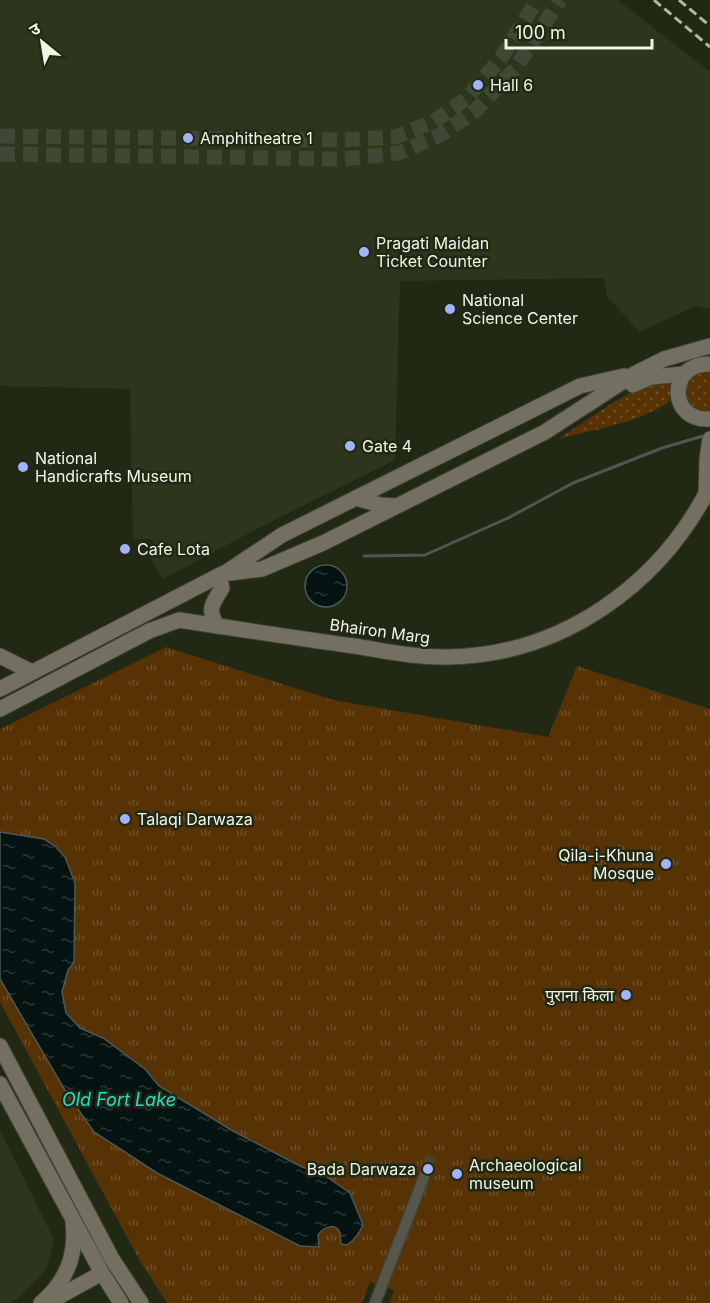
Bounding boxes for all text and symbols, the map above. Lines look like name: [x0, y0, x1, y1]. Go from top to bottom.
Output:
north arrow: [12, 12, 72, 72]
scale bar: [506, 12, 652, 50]
text: उ: [25, 18, 44, 40]
text: 100 m: [515, 22, 566, 43]
place label: Hall 6: [490, 75, 533, 95]
marker: Hall 6: [471, 78, 485, 92]
place label: Amphitheatre 1: [200, 128, 313, 148]
marker: Amphitheatre 1: [181, 131, 195, 145]
place label: Pragati Maidan Ticket Counter: [376, 233, 489, 271]
marker: Pragati Maidan Ticket Counter: [357, 245, 371, 259]
place label: National Science Center: [462, 290, 578, 328]
marker: National Science Center: [443, 302, 457, 316]
place label: Gate 4: [362, 436, 412, 456]
marker: Gate 4: [343, 439, 357, 453]
place label: National Handicrafts Museum: [35, 448, 192, 486]
marker: National Handicrafts Museum: [16, 460, 30, 474]
place label: Cafe Lota: [137, 539, 210, 559]
marker: Cafe Lota: [118, 542, 132, 556]
street label: Bhairon Marg: [329, 614, 431, 648]
place label: Talaqi Darwaza: [137, 809, 253, 829]
marker: Talaqi Darwaza: [118, 812, 132, 826]
place label: Qila-i-Khuna Mosque: [558, 845, 654, 883]
marker: Qila-i-Khuna Mosque: [659, 857, 673, 871]
place label: पुराना किला: [545, 985, 615, 1006]
marker: पुराना किला: [619, 988, 633, 1002]
water label: Old Fort Lake: [62, 1089, 176, 1110]
place label: Archaeological museum: [469, 1155, 582, 1193]
place label: Bada Darwaza: [307, 1159, 416, 1179]
marker: Bada Darwaza: [421, 1162, 435, 1176]
marker: Archaeological museum: [450, 1167, 464, 1181]

